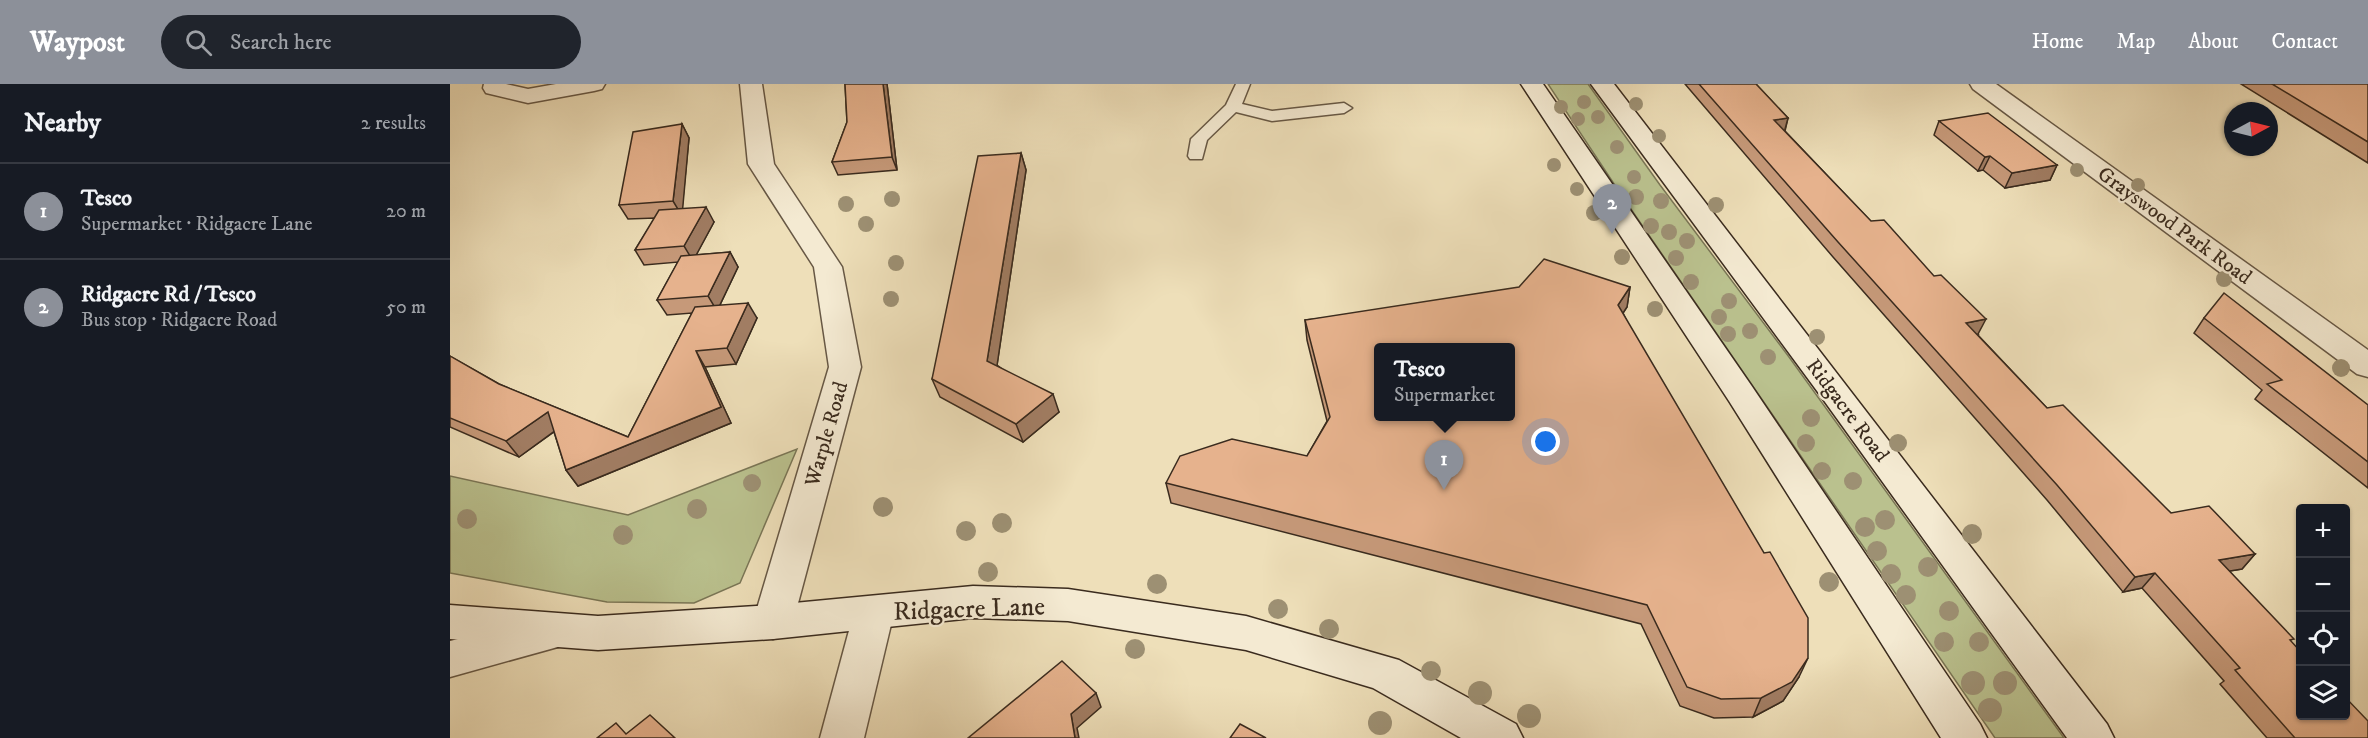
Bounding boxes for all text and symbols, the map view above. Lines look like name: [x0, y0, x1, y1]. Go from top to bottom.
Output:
search box: [161, 15, 581, 69]
text: Waypost: [30, 25, 125, 60]
icon: search: [182, 26, 215, 59]
text: Search here: [230, 29, 332, 56]
text: Home: [2032, 29, 2084, 55]
text: Map: [2117, 29, 2155, 55]
text: About: [2188, 29, 2239, 55]
text: Contact: [2272, 29, 2338, 55]
north arrow: [2224, 102, 2278, 156]
text: Nearby: [24, 107, 101, 140]
text: 2 results: [361, 111, 426, 136]
street label: Grayswood Park Road: [2092, 161, 2257, 291]
pin: 2: [1592, 184, 1632, 234]
text: Tesco: [81, 185, 132, 212]
text: 1: [40, 199, 47, 224]
text: 20 m: [386, 199, 426, 224]
text: Supermarket · Ridgacre Lane: [81, 212, 312, 237]
text: Ridgacre Rd / Tesco: [81, 281, 256, 308]
text: 2: [39, 295, 48, 320]
text: 50 m: [386, 295, 426, 320]
text: Bus stop · Ridgacre Road: [81, 308, 277, 333]
popup: [1374, 343, 1515, 421]
street label: Ridgacre Road: [1800, 354, 1895, 468]
text: Tesco: [1394, 356, 1445, 383]
street label: Warple Road: [799, 378, 854, 491]
text: Supermarket: [1394, 383, 1495, 408]
your location: [1531, 427, 1560, 456]
pin: 1: [1424, 440, 1464, 490]
map controls: [2296, 504, 2350, 720]
button: +: [2296, 504, 2350, 558]
button: −: [2296, 558, 2350, 612]
street label: Ridgacre Lane: [893, 590, 1046, 629]
button: locate: [2296, 612, 2350, 666]
button: layers: [2296, 666, 2350, 720]

